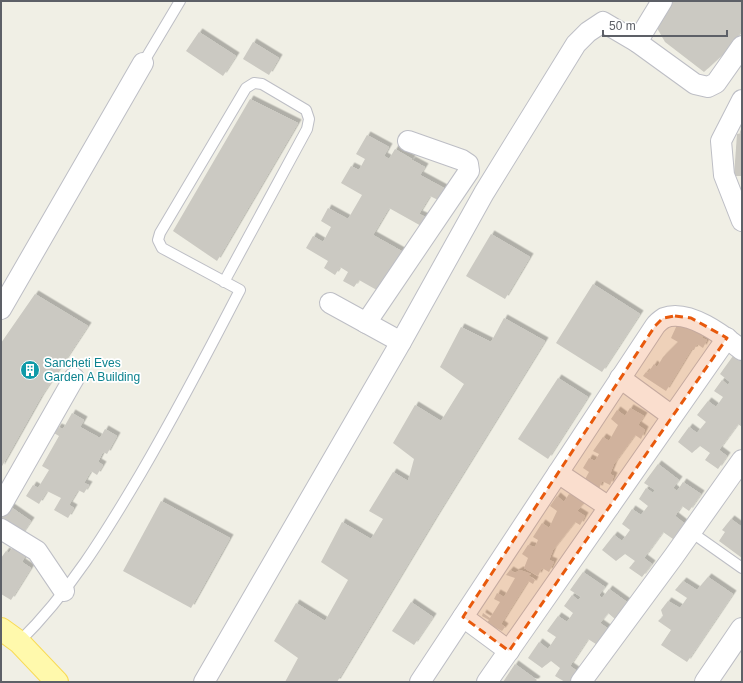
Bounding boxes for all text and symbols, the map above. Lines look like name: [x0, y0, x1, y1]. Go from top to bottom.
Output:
scale bar: [603, 12, 727, 38]
text: 50 m: [609, 19, 636, 33]
place label: Sancheti Eves Garden A Building: [44, 356, 140, 384]
building icon: Sancheti Eves Garden A Building: [19, 359, 41, 381]

